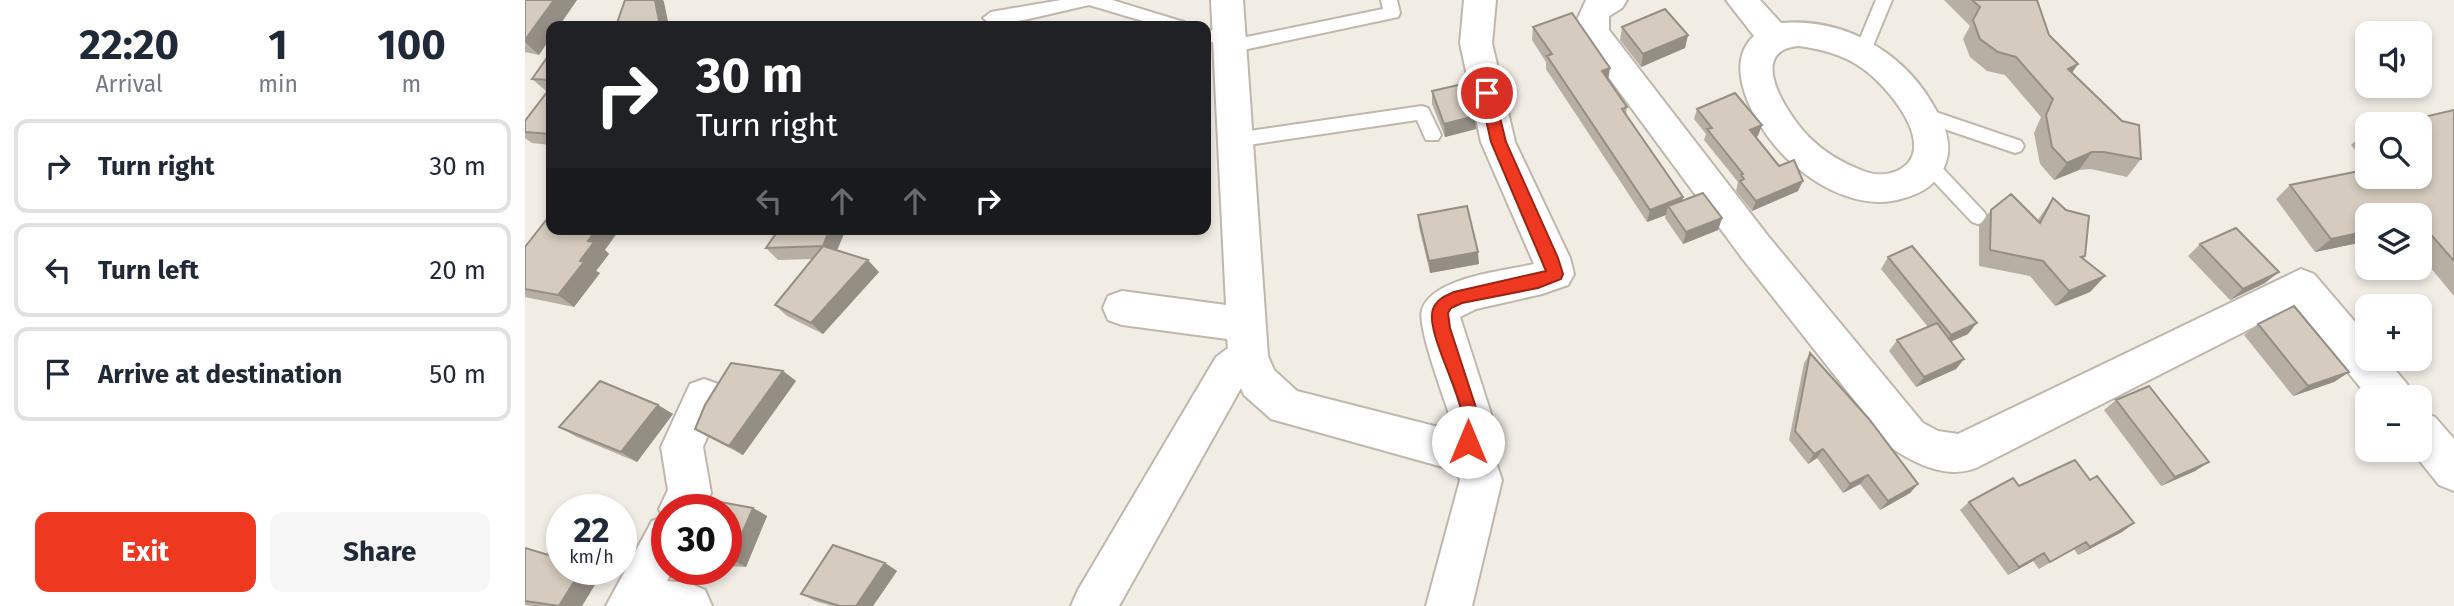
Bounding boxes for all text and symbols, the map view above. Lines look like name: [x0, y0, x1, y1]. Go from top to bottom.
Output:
text: 22:20: [79, 20, 179, 70]
text: 1: [268, 20, 288, 70]
text: 100: [377, 20, 446, 70]
map controls: [2355, 21, 2432, 462]
button: sound: [2355, 21, 2432, 98]
text: 30 m: [696, 46, 803, 105]
icon: right: [581, 49, 672, 140]
pin: [1457, 63, 1517, 123]
text: Arrival: [95, 70, 163, 98]
text: min: [258, 70, 298, 98]
text: m: [402, 70, 421, 98]
icon: arrive: [1468, 74, 1506, 112]
text: Turn right: [696, 106, 838, 144]
button: search: [2355, 112, 2432, 189]
icon: right: [39, 147, 77, 185]
text: Turn right: [98, 151, 215, 182]
text: 30 m: [429, 151, 486, 182]
icon: left: [750, 182, 788, 220]
icon: ahead: [823, 182, 861, 220]
icon: ahead: [896, 182, 934, 220]
icon: right: [969, 182, 1007, 220]
button: layers: [2355, 203, 2432, 280]
icon: left: [39, 251, 77, 289]
text: Turn left: [98, 255, 199, 286]
text: 20 m: [429, 255, 486, 286]
button: +: [2355, 294, 2432, 371]
icon: arrive: [39, 355, 77, 393]
text: Arrive at destination: [98, 359, 342, 390]
text: 50 m: [429, 359, 486, 390]
button: −: [2355, 385, 2432, 462]
position arrow: [1431, 405, 1505, 479]
speed limit sign: 30: [651, 494, 742, 585]
text: 22: [573, 509, 610, 551]
button: Exit: [35, 512, 256, 592]
button: Share: [270, 512, 490, 592]
text: km/h: [569, 546, 614, 568]

